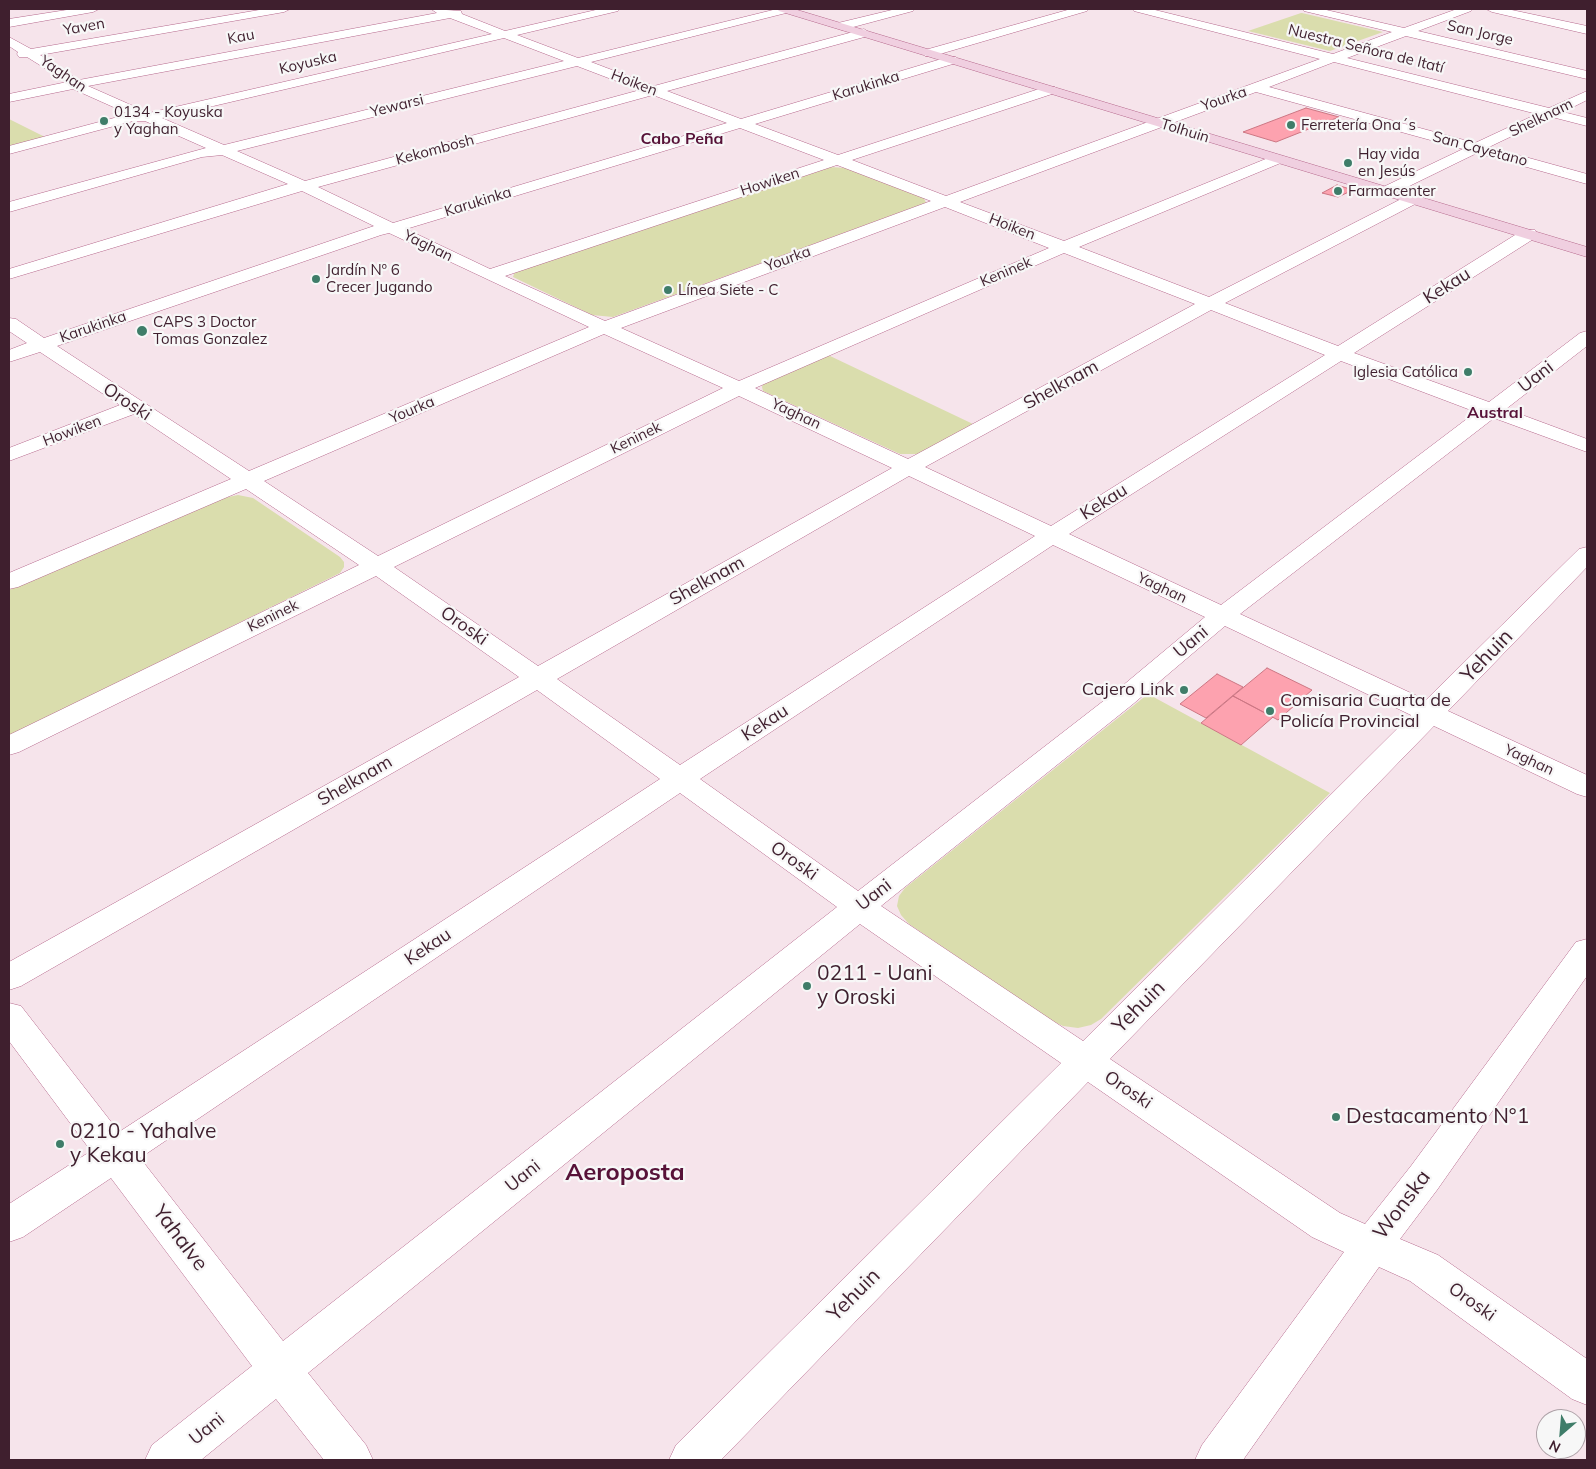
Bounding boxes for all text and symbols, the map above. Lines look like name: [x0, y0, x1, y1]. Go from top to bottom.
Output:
street label: Yaven: [62, 15, 106, 39]
street label: San Jorge: [1445, 17, 1515, 49]
street label: Nuestra Señora de Itatí: [1286, 21, 1446, 77]
street label: Kau: [226, 26, 256, 48]
street label: Koyuska: [277, 48, 339, 78]
street label: Yaghan: [36, 52, 90, 96]
street label: Hoiken: [608, 66, 660, 100]
street label: Karukinka: [830, 67, 902, 105]
street label: Yourka: [1199, 83, 1249, 115]
street label: Yewarsi: [369, 91, 425, 121]
street label: Shelknam: [1506, 95, 1576, 141]
place label: 0134 - Koyuska y Yaghan: [114, 103, 223, 138]
marker: 0134 - Koyuska y Yaghan: [98, 115, 110, 127]
street label: Tolhuin: [1159, 115, 1211, 147]
place label: Ferretería Ona´s: [1301, 116, 1416, 134]
marker: Ferretería Ona´s: [1285, 119, 1297, 131]
street label: San Cayetano: [1431, 128, 1529, 170]
district label: Cabo Peña: [641, 129, 723, 149]
street label: Kekombosh: [394, 131, 476, 169]
place label: Hay vida en Jesús: [1358, 145, 1420, 180]
marker: Hay vida en Jesús: [1342, 157, 1354, 169]
street label: Howiken: [738, 164, 802, 200]
place label: Farmacenter: [1348, 182, 1436, 200]
street label: Karukinka: [442, 183, 514, 221]
marker: Farmacenter: [1332, 185, 1344, 197]
street label: Hoiken: [986, 210, 1038, 244]
street label: Yaghan: [400, 226, 456, 266]
street label: Yourka: [763, 242, 813, 276]
street label: Keninek: [977, 253, 1035, 291]
place label: Jardín Nº 6 Crecer Jugando: [326, 261, 433, 296]
street label: Kekau: [1419, 263, 1475, 309]
marker: Jardín Nº 6 Crecer Jugando: [310, 273, 322, 285]
place label: Línea Siete - C: [678, 281, 779, 299]
marker: Línea Siete - C: [662, 284, 674, 296]
street label: Karukinka: [57, 307, 129, 347]
place label: CAPS 3 Doctor Tomas Gonzalez: [153, 313, 268, 348]
marker: CAPS 3 Doctor Tomas Gonzalez: [135, 324, 149, 338]
street label: Shelknam: [1020, 356, 1102, 414]
street label: Uani: [1514, 357, 1558, 397]
place label: Iglesia Católica: [1353, 363, 1458, 381]
marker: Iglesia Católica: [1462, 366, 1474, 378]
street label: Oroski: [99, 378, 155, 426]
street label: Yourka: [387, 392, 437, 428]
street label: Yaghan: [768, 395, 824, 433]
district label: Austral: [1467, 403, 1523, 423]
street label: Howiken: [40, 412, 104, 450]
street label: Keninek: [608, 418, 664, 458]
street label: Kekau: [1076, 479, 1132, 525]
street label: Shelknam: [666, 552, 748, 610]
street label: Yaghan: [1134, 569, 1190, 607]
street label: Keninek: [245, 596, 301, 636]
street label: Oroski: [436, 602, 492, 650]
street label: Uani: [1169, 621, 1213, 663]
street label: Yehuin: [1456, 624, 1518, 688]
place label: Cajero Link: [1082, 679, 1174, 701]
marker: Cajero Link: [1178, 684, 1190, 696]
place label: Comisaria Cuarta de Policía Provincial: [1280, 690, 1451, 732]
street label: Kekau: [738, 700, 792, 746]
marker: Comisaria Cuarta de Policía Provincial: [1264, 705, 1276, 717]
street label: Yaghan: [1501, 741, 1557, 779]
street label: Shelknam: [314, 751, 396, 811]
street label: Oroski: [766, 837, 822, 885]
street label: Uani: [852, 875, 896, 915]
street label: Kekau: [401, 924, 455, 970]
place label: 0211 - Uani y Oroski: [817, 961, 933, 1011]
street label: Yehuin: [1107, 975, 1171, 1039]
marker: 0211 - Uani y Oroski: [801, 980, 813, 992]
street label: Oroski: [1100, 1066, 1156, 1114]
place label: Destacamento N°1: [1346, 1104, 1529, 1130]
marker: Destacamento N°1: [1330, 1111, 1342, 1123]
place label: 0210 - Yahalve y Kekau: [70, 1119, 216, 1169]
marker: 0210 - Yahalve y Kekau: [54, 1138, 66, 1150]
street label: Uani: [501, 1155, 545, 1197]
district label: Aeroposta: [565, 1159, 685, 1187]
street label: Wonska: [1368, 1165, 1436, 1245]
street label: Yahalve: [147, 1200, 213, 1276]
street label: Yehuin: [822, 1263, 886, 1327]
street label: Oroski: [1444, 1278, 1500, 1326]
street label: Uani: [185, 1408, 229, 1450]
north arrow: [1536, 1409, 1586, 1459]
text: N: [1546, 1436, 1563, 1457]

